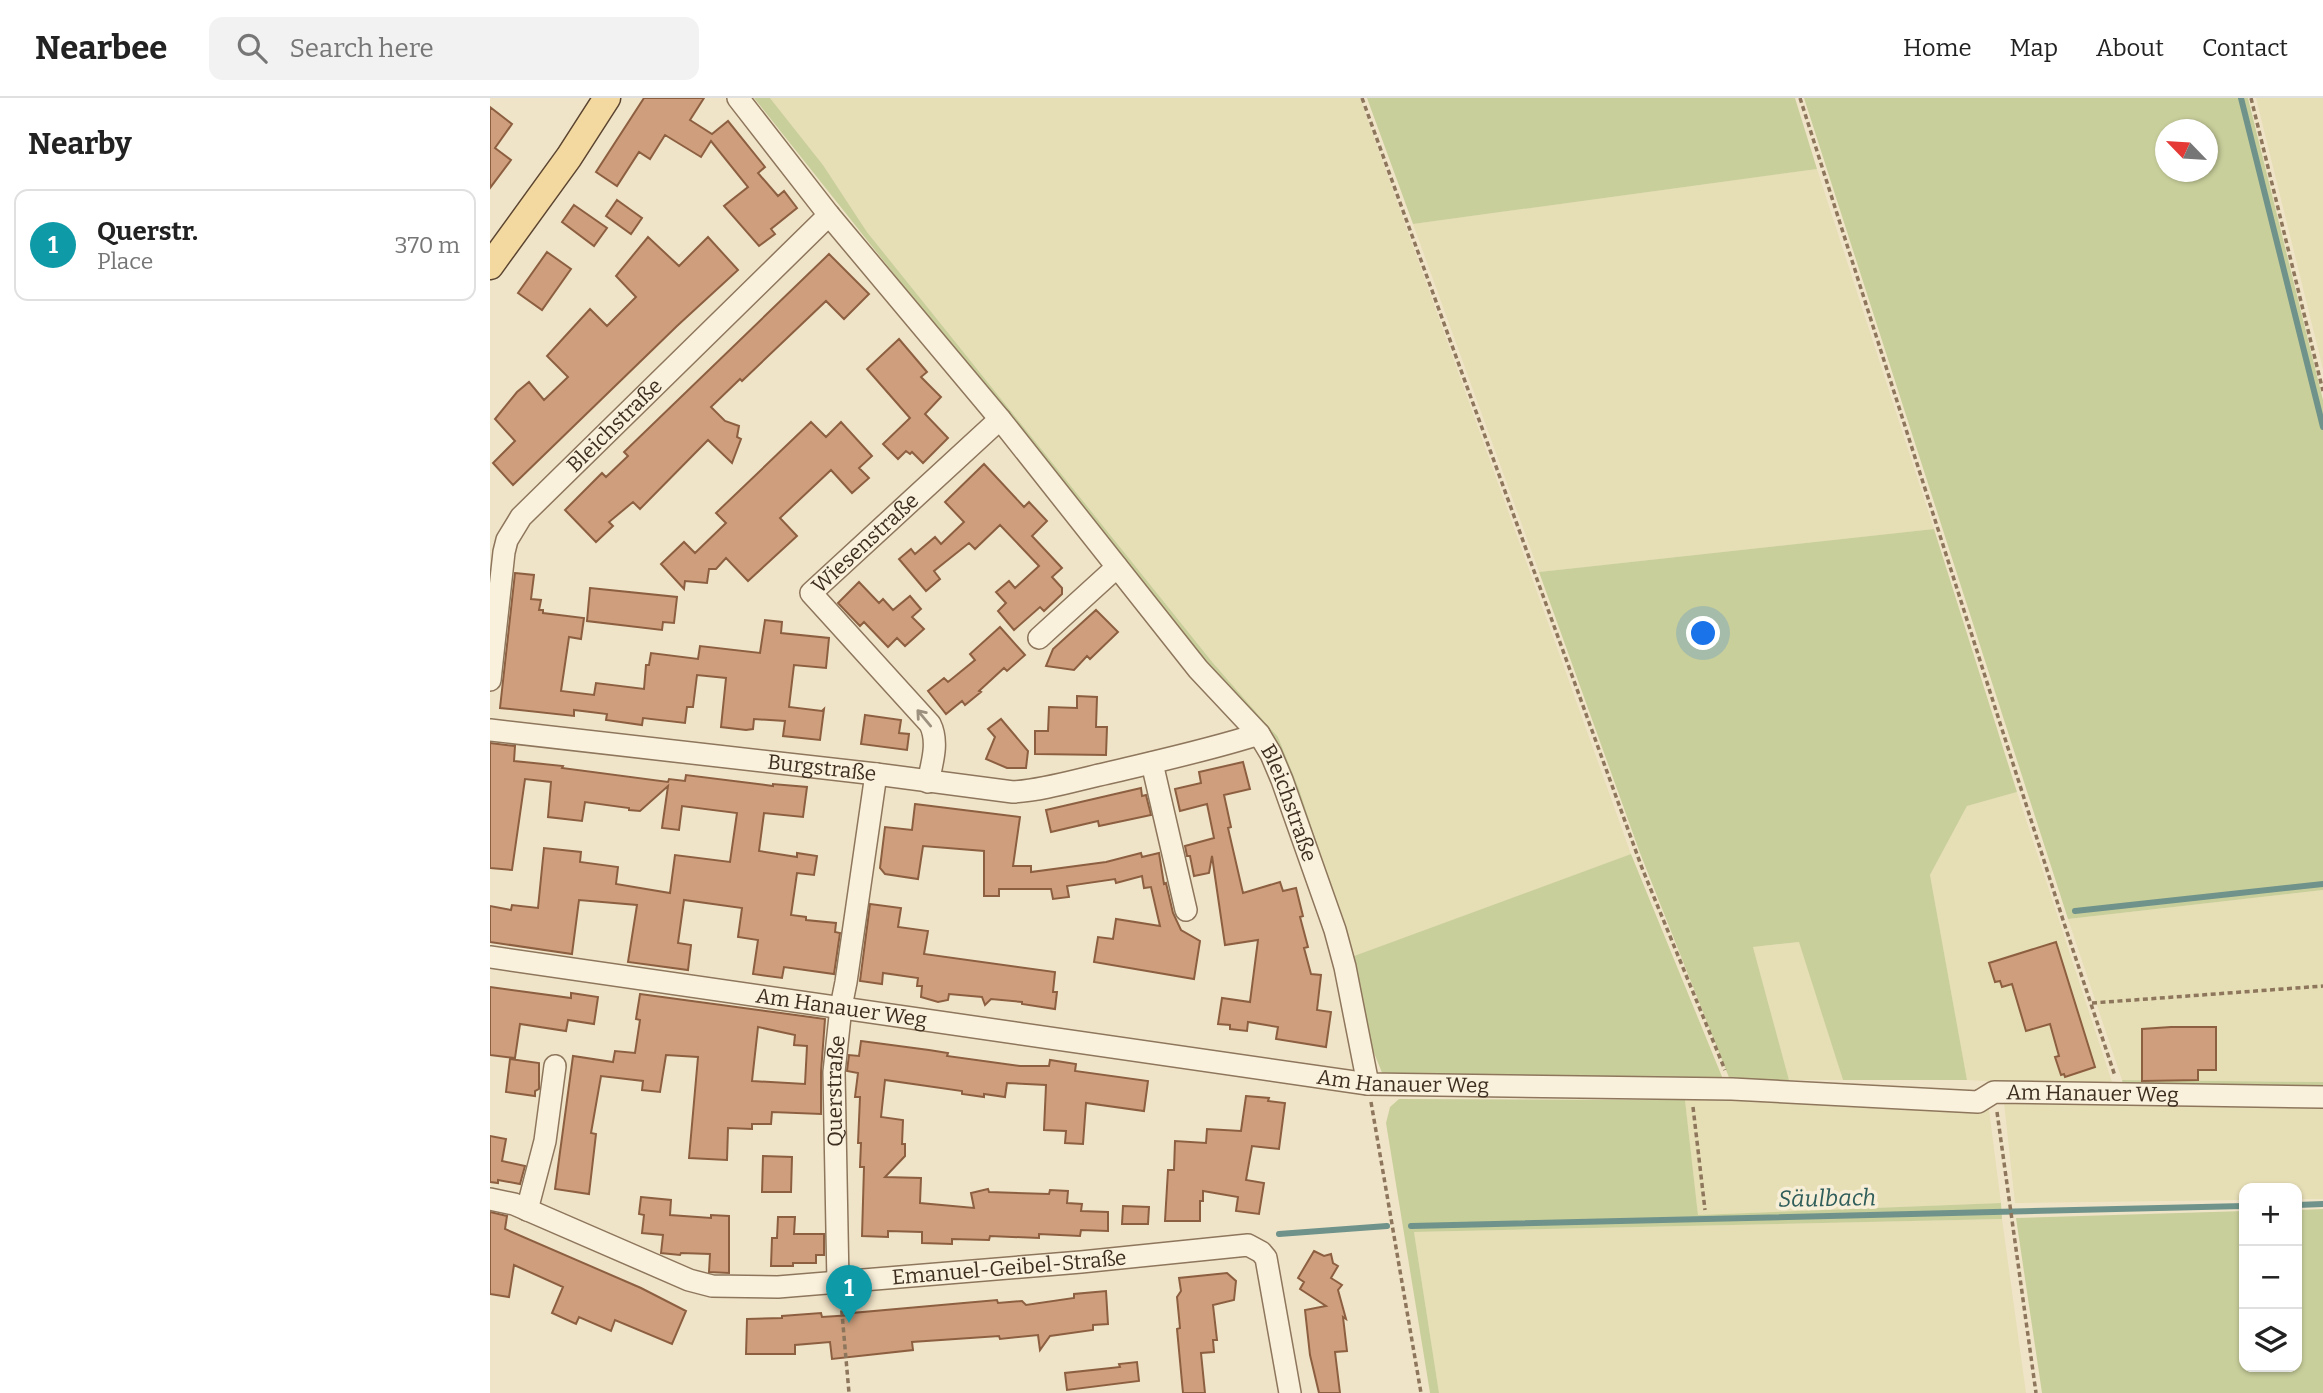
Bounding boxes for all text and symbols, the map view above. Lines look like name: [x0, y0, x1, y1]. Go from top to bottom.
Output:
search box: [209, 17, 699, 80]
text: Nearbee: [35, 28, 167, 68]
icon: search: [233, 29, 271, 67]
text: Search here: [289, 33, 434, 64]
text: Home: [1903, 34, 1972, 62]
text: Map: [2010, 34, 2058, 62]
text: About: [2096, 34, 2164, 62]
text: Contact: [2202, 34, 2288, 62]
north arrow: [2155, 119, 2218, 182]
text: Nearby: [28, 126, 132, 162]
text: Querstr.: [97, 216, 198, 247]
text: 1: [48, 231, 58, 259]
text: 370 m: [394, 231, 460, 259]
text: Place: [97, 247, 153, 275]
street label: Bleichstraße: [561, 373, 668, 478]
street label: Wiesenstraße: [806, 487, 924, 599]
your location: [1686, 616, 1720, 650]
one-way arrow: [916, 709, 932, 727]
street label: Bleichstraße: [1255, 739, 1323, 865]
street label: Burgstraße: [766, 749, 878, 787]
street label: Am Hanauer Weg: [754, 983, 929, 1033]
street label: Querstraße: [821, 1034, 851, 1147]
street label: Am Hanauer Weg: [1315, 1064, 1490, 1099]
street label: Am Hanauer Weg: [2006, 1079, 2179, 1108]
water label: Säulbach: [1778, 1183, 1876, 1213]
map controls: [2239, 1183, 2302, 1372]
button: +: [2239, 1183, 2302, 1246]
street label: Emanuel-Geibel-Straße: [891, 1244, 1128, 1291]
button: −: [2239, 1246, 2302, 1309]
pin: 1: [826, 1265, 872, 1323]
button: layers: [2239, 1309, 2302, 1372]

